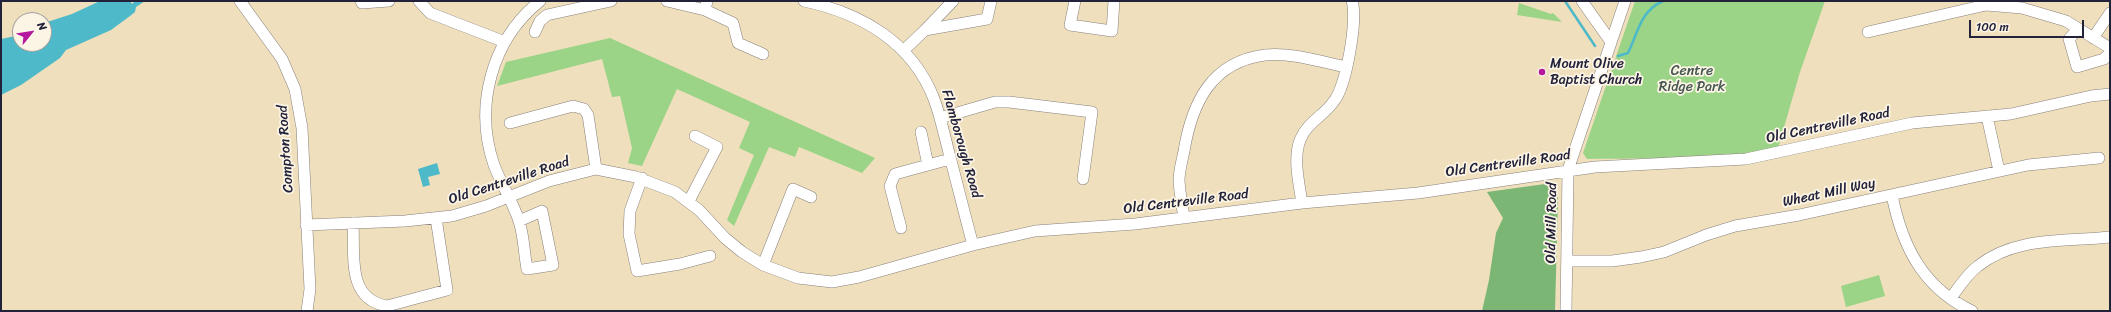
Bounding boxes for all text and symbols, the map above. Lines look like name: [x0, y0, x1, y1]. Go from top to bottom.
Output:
north arrow: [12, 12, 52, 52]
scale bar: [1971, 12, 2086, 38]
text: 100 m: [1976, 16, 2009, 38]
text: N: [32, 18, 52, 34]
place label: Mount Olive Baptist Church: [1550, 56, 1642, 88]
park label: Centre Ridge Park: [1659, 63, 1725, 96]
marker: Mount Olive Baptist Church: [1537, 67, 1547, 77]
street label: Flamborough Road: [937, 88, 985, 200]
street label: Compton Road: [275, 105, 297, 193]
street label: Old Centreville Road: [1765, 105, 1891, 147]
street label: Old Centreville Road: [1445, 147, 1571, 181]
street label: Old Centreville Road: [447, 154, 571, 208]
street label: Wheat Mill Way: [1781, 175, 1877, 211]
street label: Old Mill Road: [1543, 182, 1561, 264]
street label: Old Centreville Road: [1123, 186, 1249, 218]

